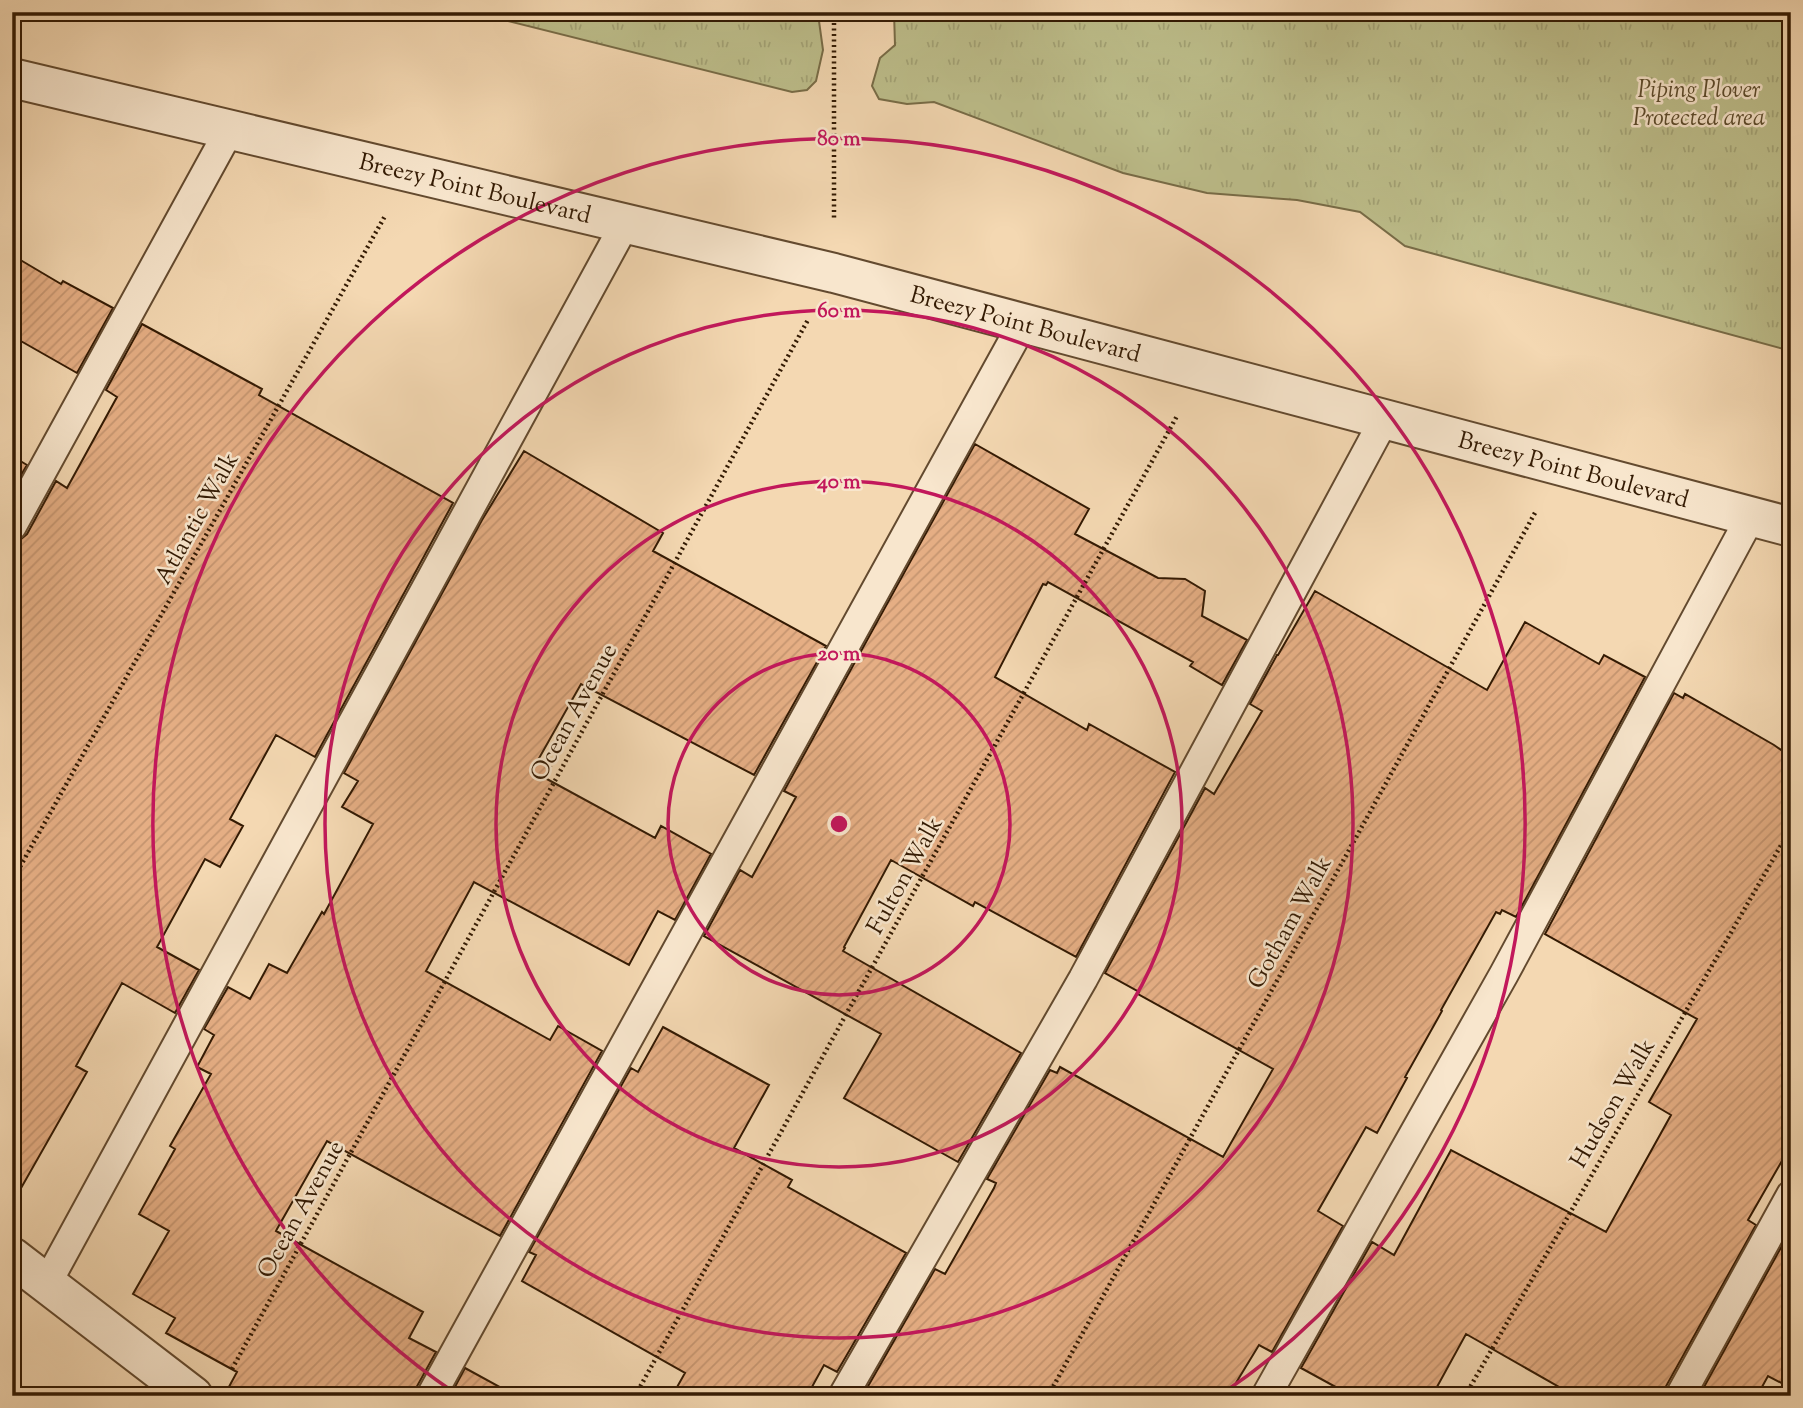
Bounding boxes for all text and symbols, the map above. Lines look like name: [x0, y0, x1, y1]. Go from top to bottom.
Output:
park label: Piping Plover Protected area: [1633, 74, 1765, 136]
text: 80 m: [817, 125, 861, 155]
street label: Breezy Point Boulevard: [355, 146, 595, 234]
street label: Breezy Point Boulevard: [906, 279, 1145, 373]
text: 60 m: [817, 297, 861, 327]
street label: Breezy Point Boulevard: [1454, 424, 1693, 518]
street label: Atlantic Walk: [147, 447, 248, 591]
text: 40 m: [816, 468, 861, 498]
street label: Ocean Avenue: [523, 638, 627, 788]
text: 20 m: [818, 640, 861, 670]
street label: Fulton Walk: [859, 811, 952, 941]
centre of rings: [827, 812, 851, 836]
street label: Gotham Walk: [1240, 850, 1341, 996]
street label: Hudson Walk: [1563, 1033, 1665, 1175]
street label: Ocean Avenue: [250, 1135, 354, 1285]

